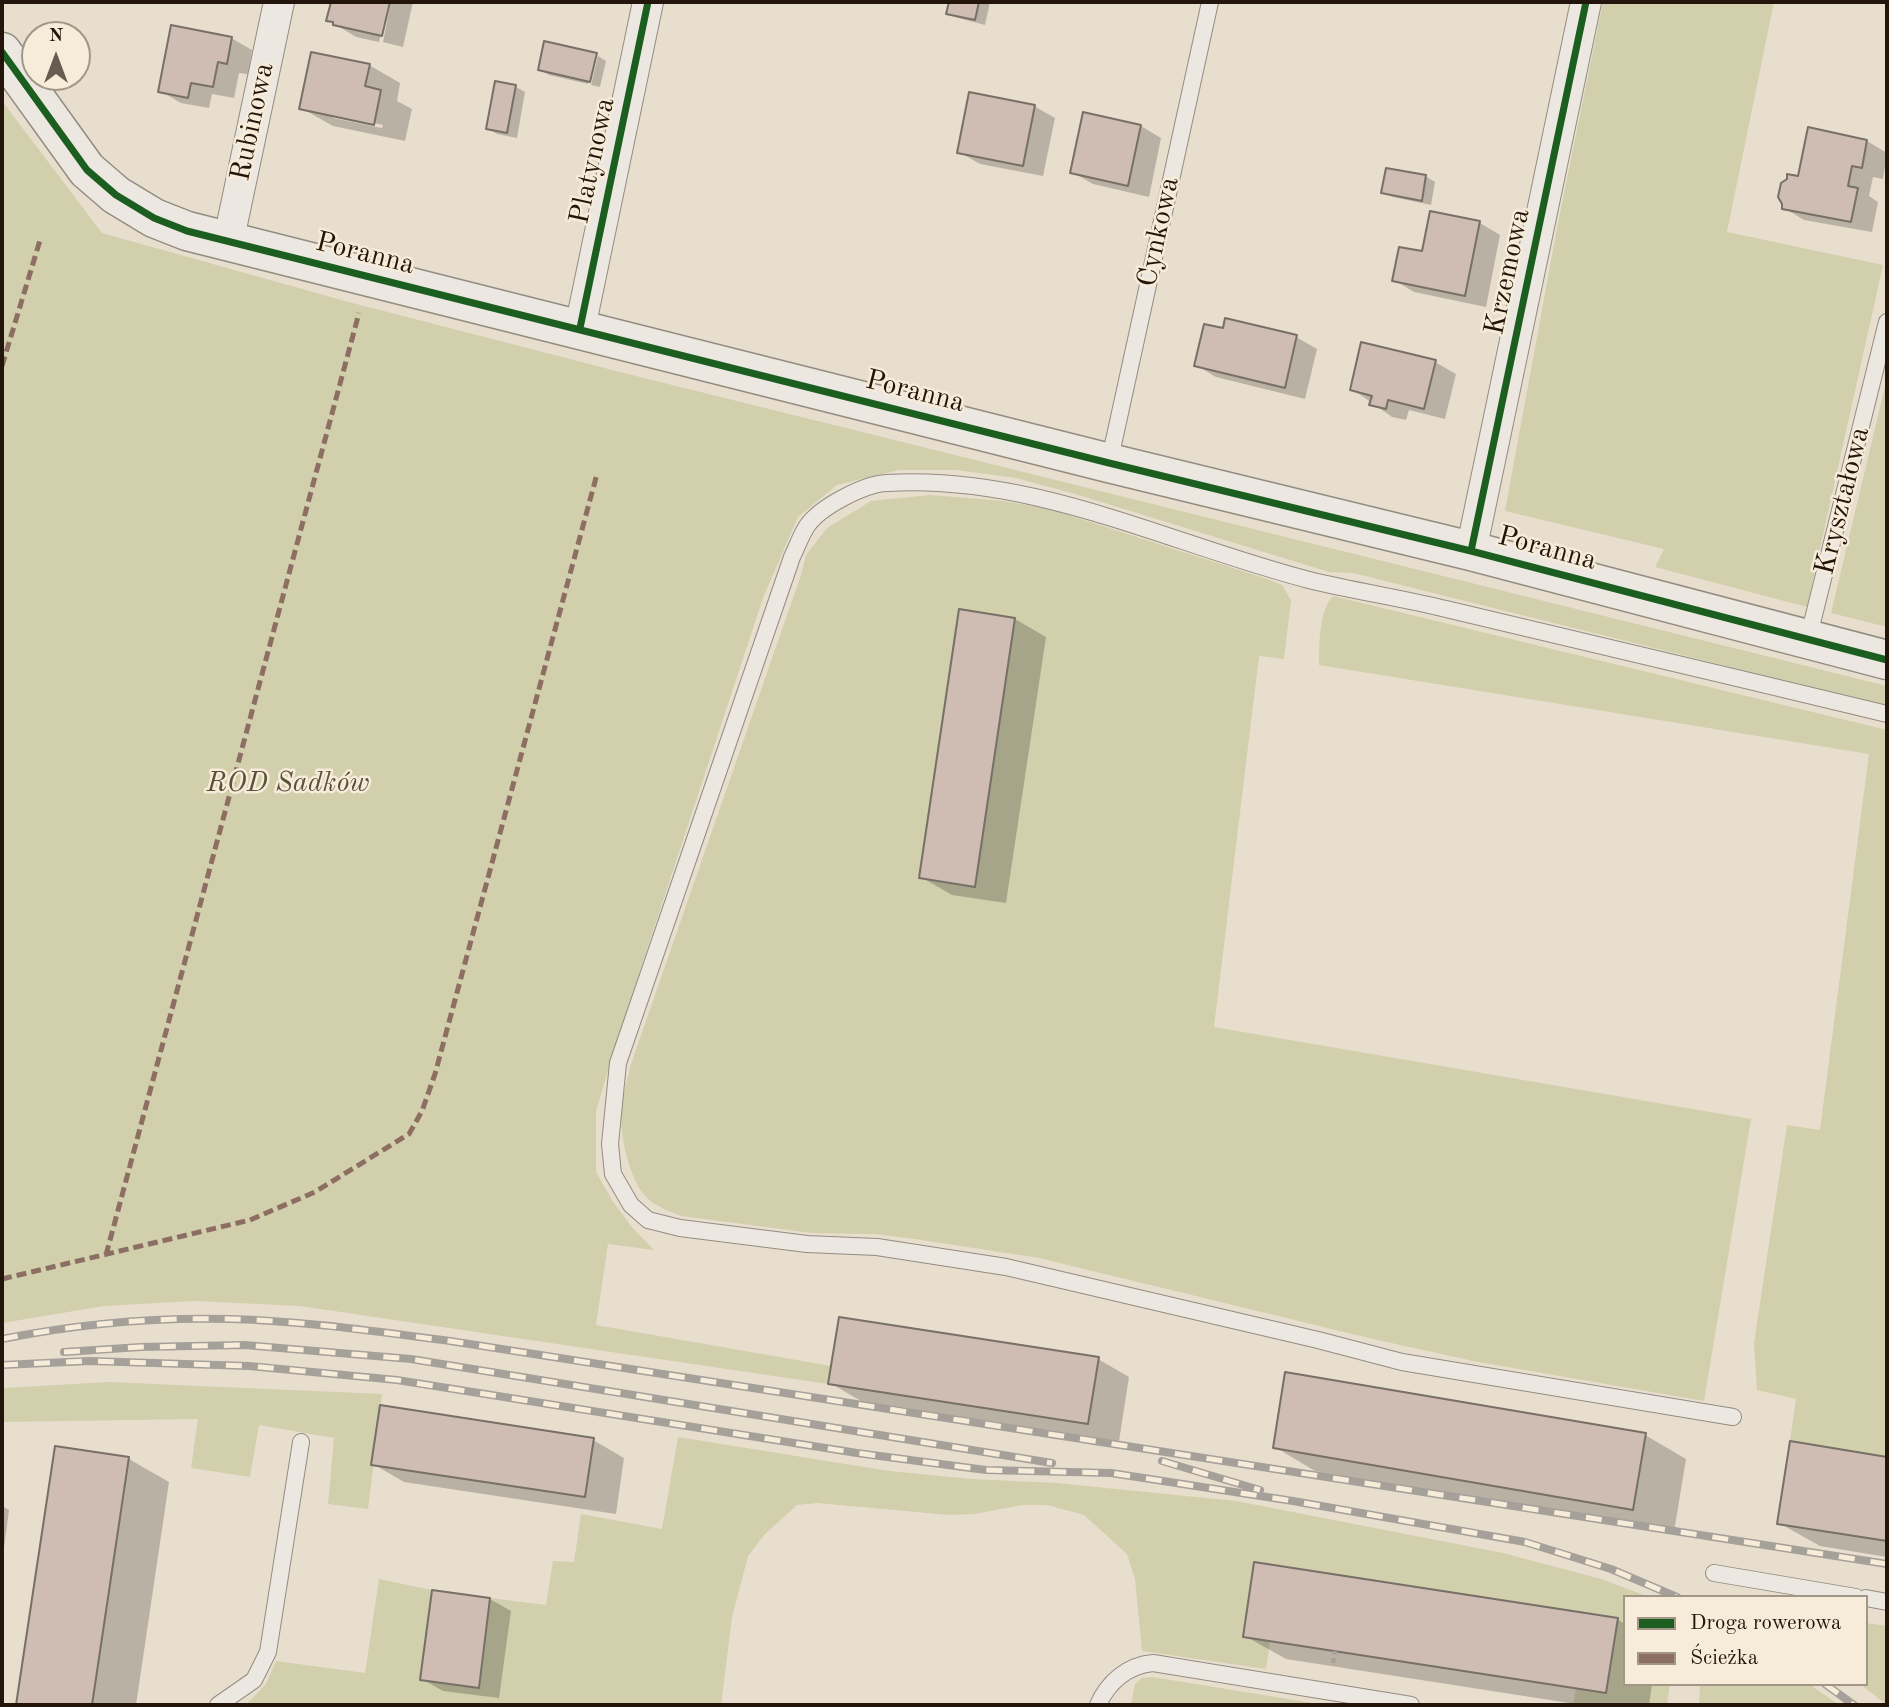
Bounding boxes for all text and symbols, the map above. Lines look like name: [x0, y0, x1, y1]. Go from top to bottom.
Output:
north arrow: [21, 21, 91, 91]
text: N: [49, 27, 63, 46]
street label: Rubinowa: [224, 60, 282, 184]
street label: Platynowa: [563, 95, 623, 227]
street label: Cynkowa: [1131, 174, 1187, 290]
street label: Krzemowa: [1478, 206, 1538, 338]
street label: Poranna: [312, 225, 418, 283]
street label: Poranna: [862, 363, 968, 421]
street label: Kryształowa: [1808, 423, 1878, 579]
street label: Poranna: [1494, 520, 1600, 578]
park label: ROD Sadków: [207, 767, 369, 801]
legend: [1623, 1595, 1868, 1686]
text: Droga rowerowa: [1690, 1613, 1841, 1634]
text: Ścieżka: [1690, 1648, 1758, 1669]

